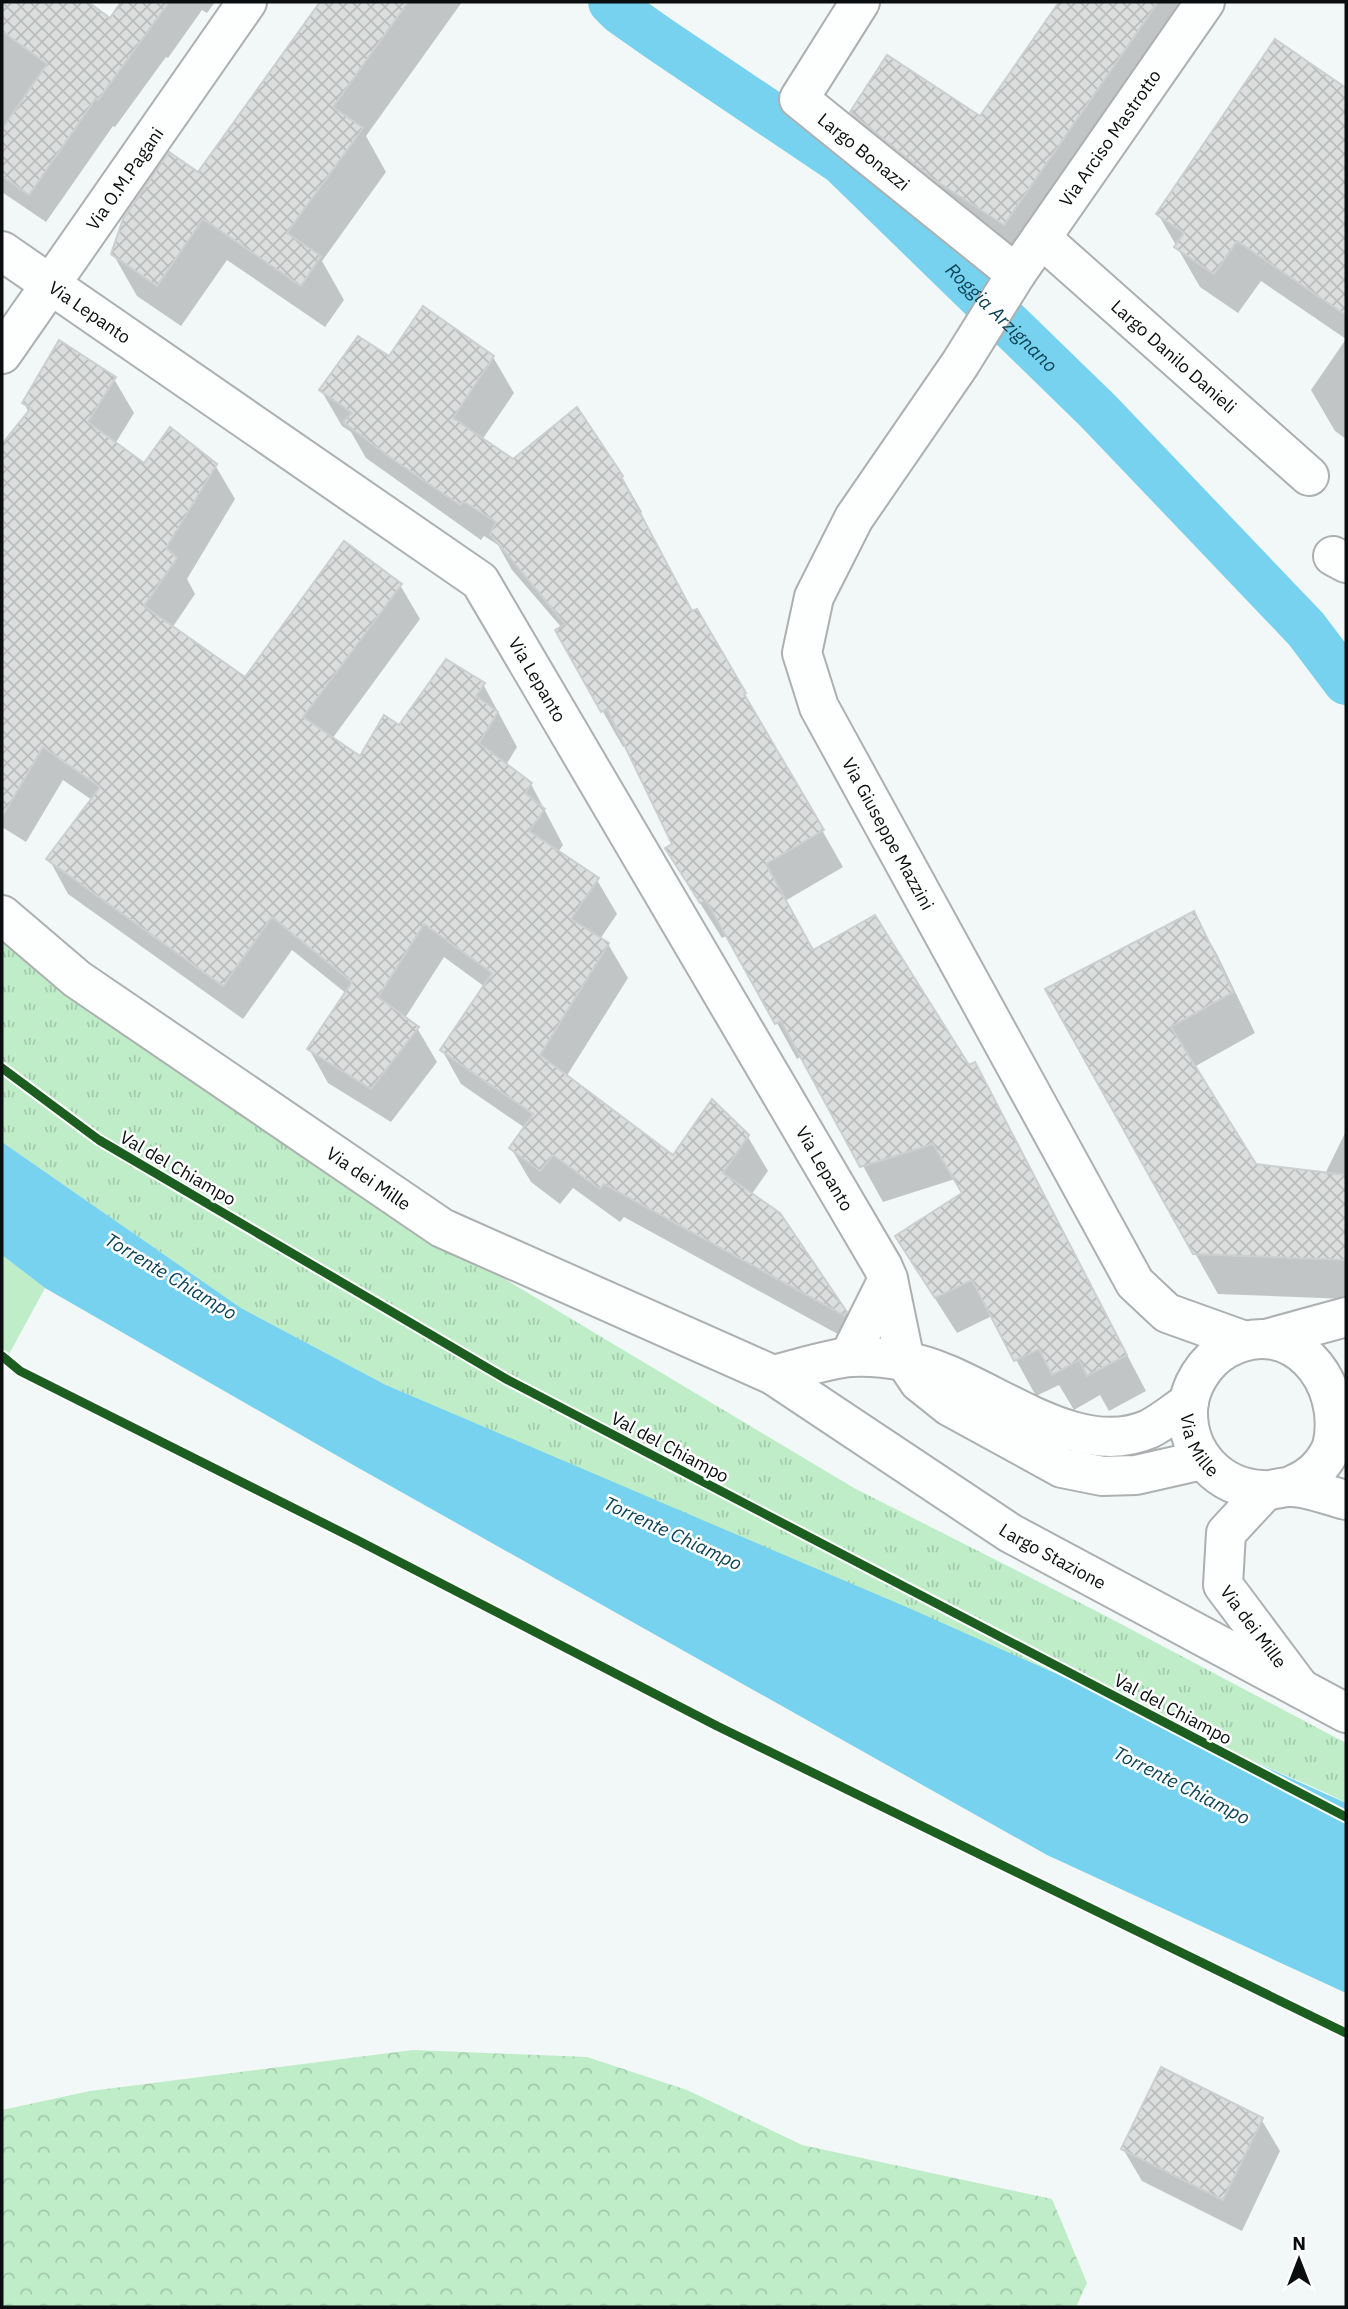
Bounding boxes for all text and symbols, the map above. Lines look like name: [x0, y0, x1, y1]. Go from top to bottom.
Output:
street label: Via Arciso Mastrotto: [1054, 65, 1166, 211]
street label: Largo Bonazzi: [813, 107, 915, 195]
street label: Via O.M.Pagani: [80, 122, 168, 234]
water label: Roggia Arzignano: [941, 258, 1063, 377]
street label: Via Lepanto: [45, 275, 136, 348]
street label: Largo Danilo Danieli: [1107, 294, 1242, 418]
street label: Via Lepanto: [504, 633, 572, 726]
street label: Via Giuseppe Mazzini: [837, 753, 940, 914]
street label: Via Lepanto: [791, 1122, 859, 1215]
street label: Val del Chiampo: [116, 1125, 240, 1211]
street label: Via dei Mille: [322, 1141, 416, 1215]
water label: Torrente Chiampo: [101, 1227, 241, 1325]
street label: Val del Chiampo: [607, 1406, 733, 1488]
street label: Via Mille: [1176, 1413, 1224, 1482]
water label: Torrente Chiampo: [600, 1490, 746, 1576]
street label: Largo Stazione: [995, 1518, 1110, 1594]
street label: Via dei Mille: [1216, 1581, 1292, 1672]
street label: Val del Chiampo: [1110, 1668, 1236, 1750]
water label: Torrente Chiampo: [1110, 1740, 1254, 1830]
north arrow: [1264, 2225, 1334, 2295]
text: N: [1292, 2231, 1306, 2255]

